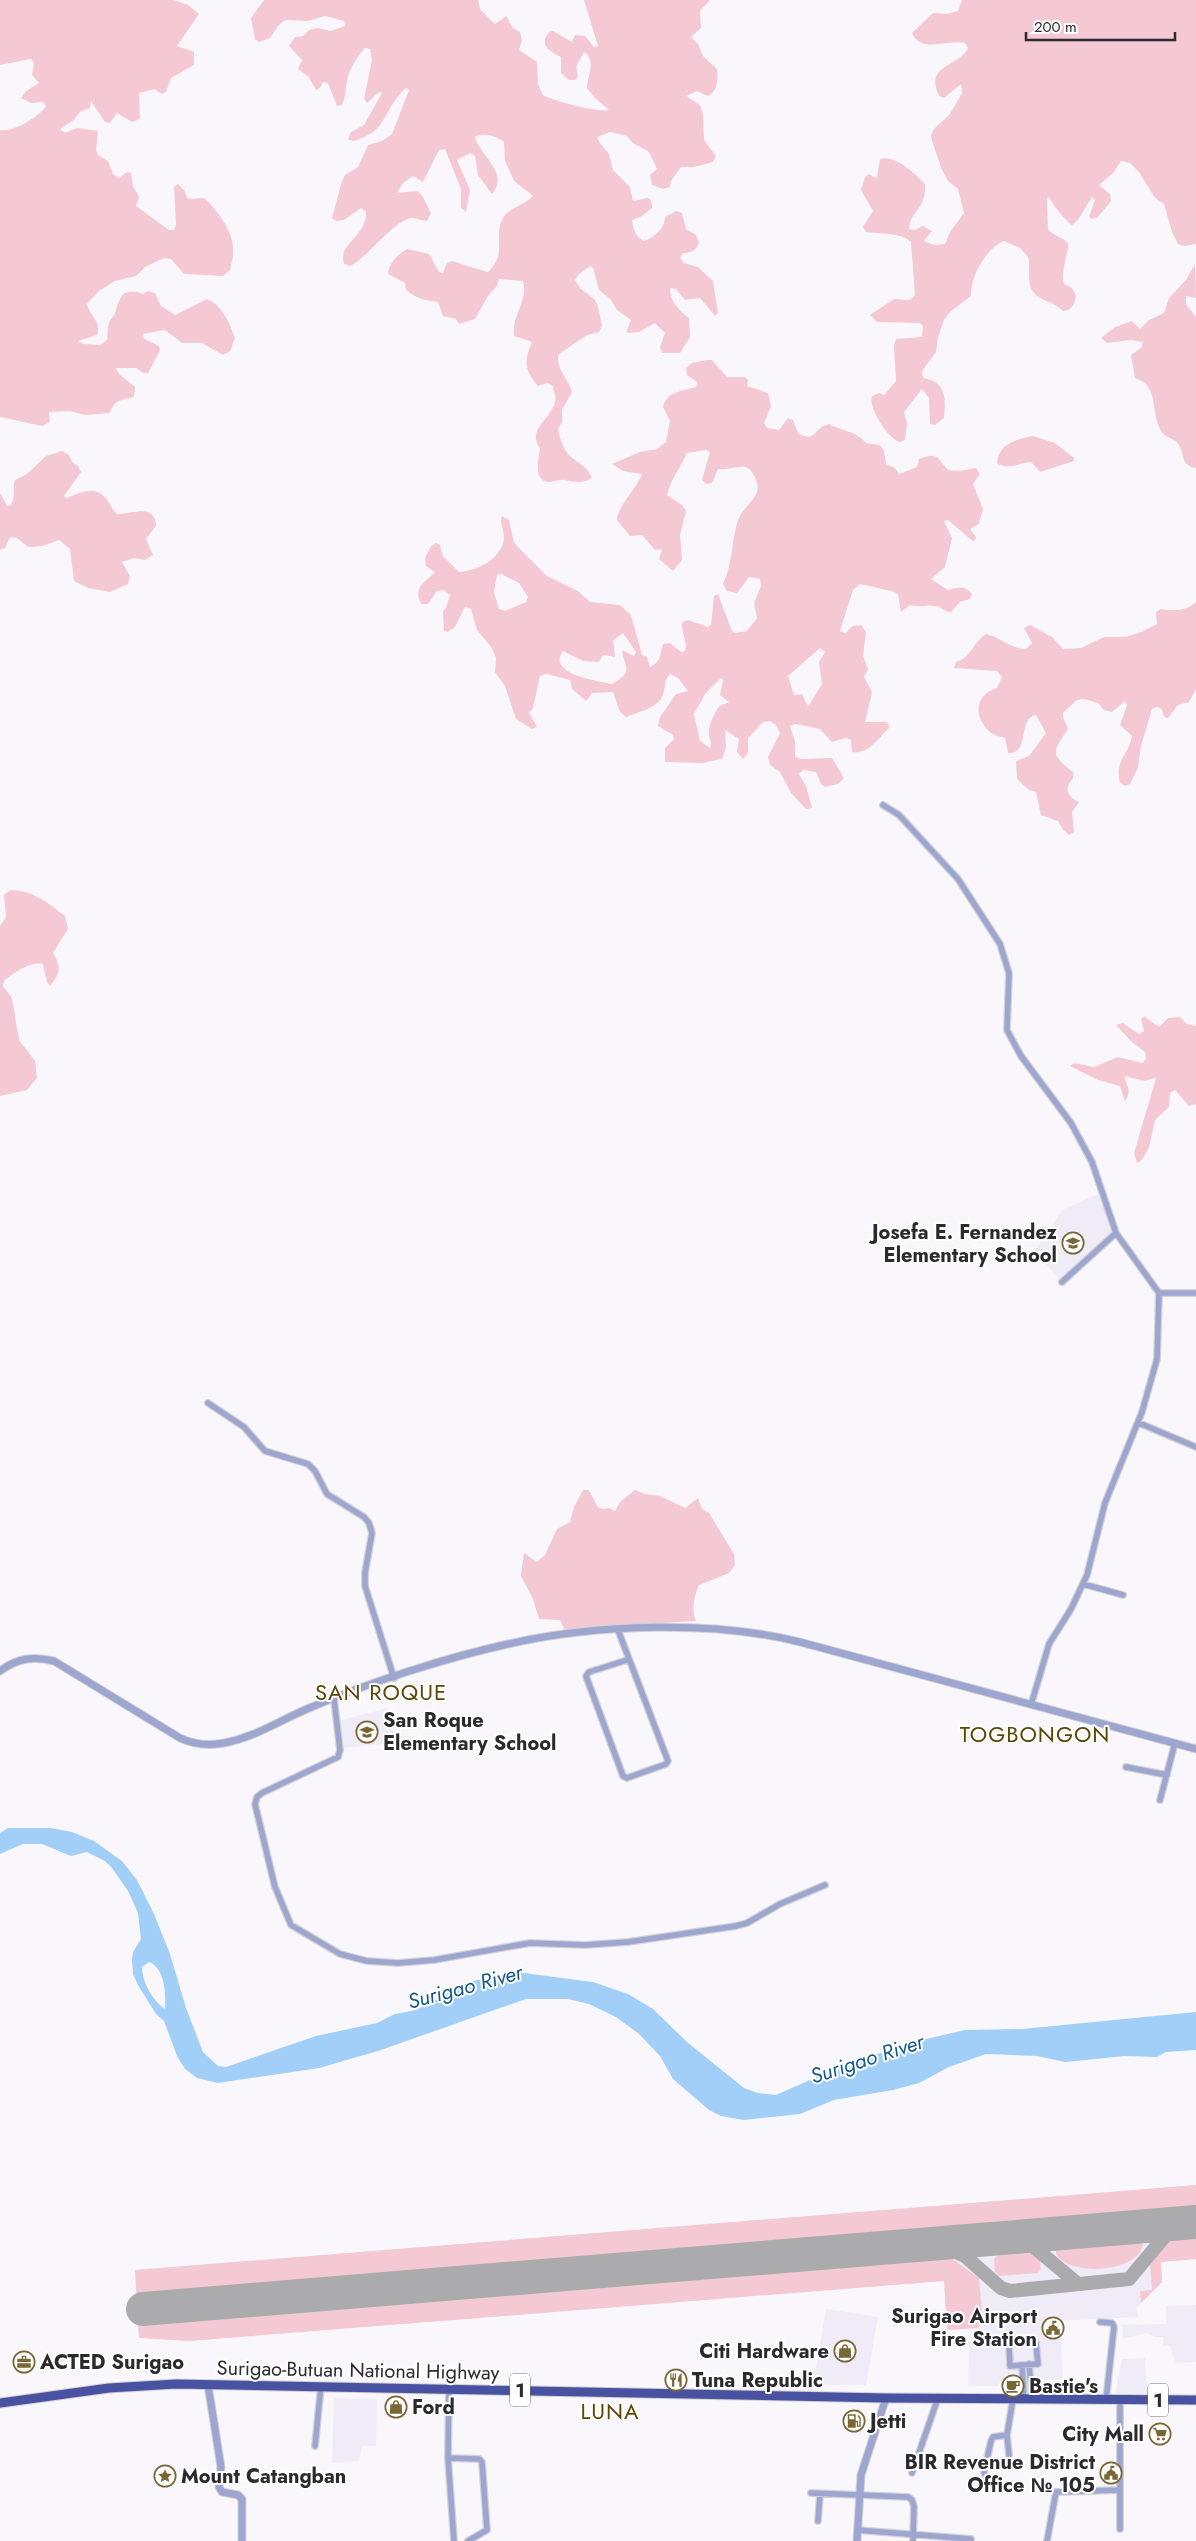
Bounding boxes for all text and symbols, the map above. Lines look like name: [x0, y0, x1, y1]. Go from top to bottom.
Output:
scale bar: [1026, 10, 1175, 42]
text: 200 m: [1034, 16, 1077, 38]
place label: Josefa E. Fernandez Elementary School: [868, 1218, 1058, 1270]
school or university icon: Josefa E. Fernandez Elementary School: [1061, 1231, 1085, 1255]
district label: SAN ROQUE: [315, 1676, 447, 1708]
place label: San Roque Elementary School: [383, 1706, 556, 1758]
district label: TOGBONGON: [960, 1718, 1110, 1750]
school or university icon: San Roque Elementary School: [355, 1720, 379, 1744]
water label: Surigao River: [404, 1957, 527, 2017]
water label: Surigao River: [806, 2026, 929, 2091]
place label: Surigao Airport Fire Station: [891, 2302, 1038, 2354]
public building icon: Surigao Airport Fire Station: [1041, 2316, 1065, 2340]
place label: Citi Hardware: [699, 2337, 829, 2366]
shop icon: Citi Hardware: [833, 2339, 857, 2363]
place label: ACTED Surigao: [39, 2348, 184, 2377]
office icon: ACTED Surigao: [12, 2350, 36, 2374]
street label: Surigao-Butuan National Highway: [216, 2354, 500, 2387]
place label: Tuna Republic: [692, 2366, 823, 2395]
restaurant icon: Tuna Republic: [664, 2368, 688, 2392]
place label: Bastie's: [1029, 2372, 1098, 2401]
road number: 1: [510, 2374, 530, 2406]
cafe icon: Bastie's: [1001, 2374, 1025, 2398]
road number: 1: [1148, 2384, 1168, 2416]
place label: Ford: [412, 2393, 455, 2422]
shop icon: Ford: [384, 2395, 408, 2419]
district label: LUNA: [580, 2395, 640, 2427]
place label: Jetti: [866, 2407, 906, 2436]
fuel station icon: Jetti: [842, 2409, 866, 2433]
place label: City Mall: [1062, 2420, 1144, 2449]
supermarket icon: City Mall: [1148, 2422, 1172, 2446]
place label: BIR Revenue District Office № 105: [904, 2448, 1096, 2500]
public building icon: BIR Revenue District Office № 105: [1099, 2461, 1123, 2485]
place label: Mount Catangban: [181, 2462, 346, 2491]
place icon: Mount Catangban: [153, 2464, 177, 2488]

